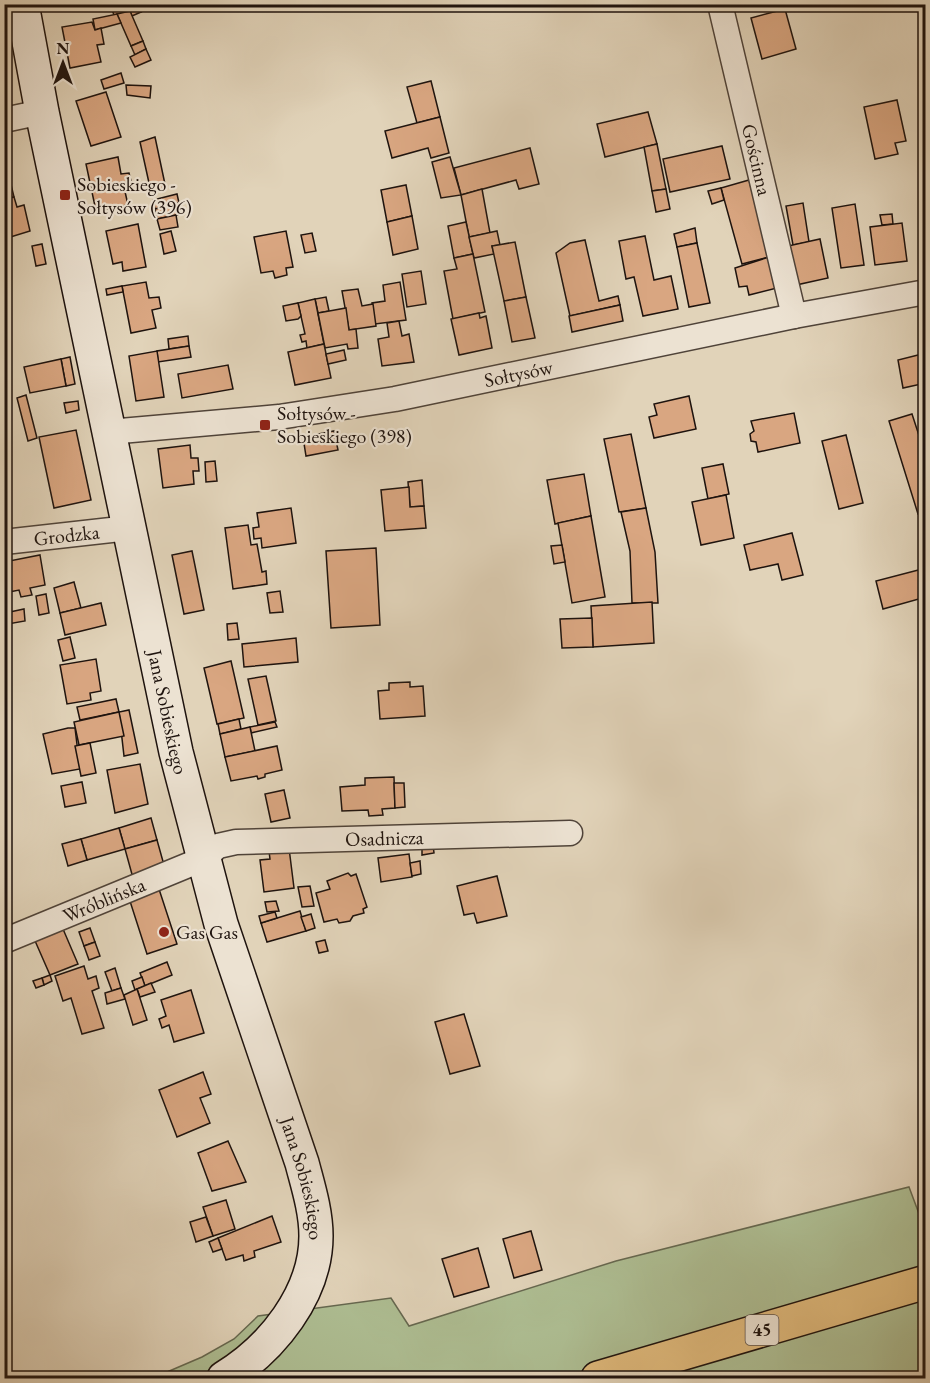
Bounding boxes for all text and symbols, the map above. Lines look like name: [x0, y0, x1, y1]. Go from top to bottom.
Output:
north arrow: [33, 33, 93, 93]
text: N: [57, 38, 70, 59]
street label: Gościnna: [736, 121, 778, 198]
place label: Sobieskiego - Sołtysów (396): [77, 171, 192, 220]
marker: Sobieskiego - Sołtysów (396): [58, 188, 72, 202]
street label: Sołtysów: [482, 353, 555, 393]
place label: Sołtysów - Sobieskiego (398): [277, 400, 412, 449]
marker: Sołtysów - Sobieskiego (398): [258, 418, 272, 432]
street label: Grodzka: [32, 518, 101, 552]
street label: Jana Sobieskiego: [142, 645, 194, 777]
street label: Osadnicza: [345, 824, 424, 852]
street label: Wróblińska: [59, 871, 149, 928]
place label: Gas Gas: [176, 919, 238, 945]
marker: Gas Gas: [157, 925, 171, 939]
street label: Jana Sobieskiego: [274, 1111, 329, 1240]
road number: 45: [746, 1315, 778, 1345]

